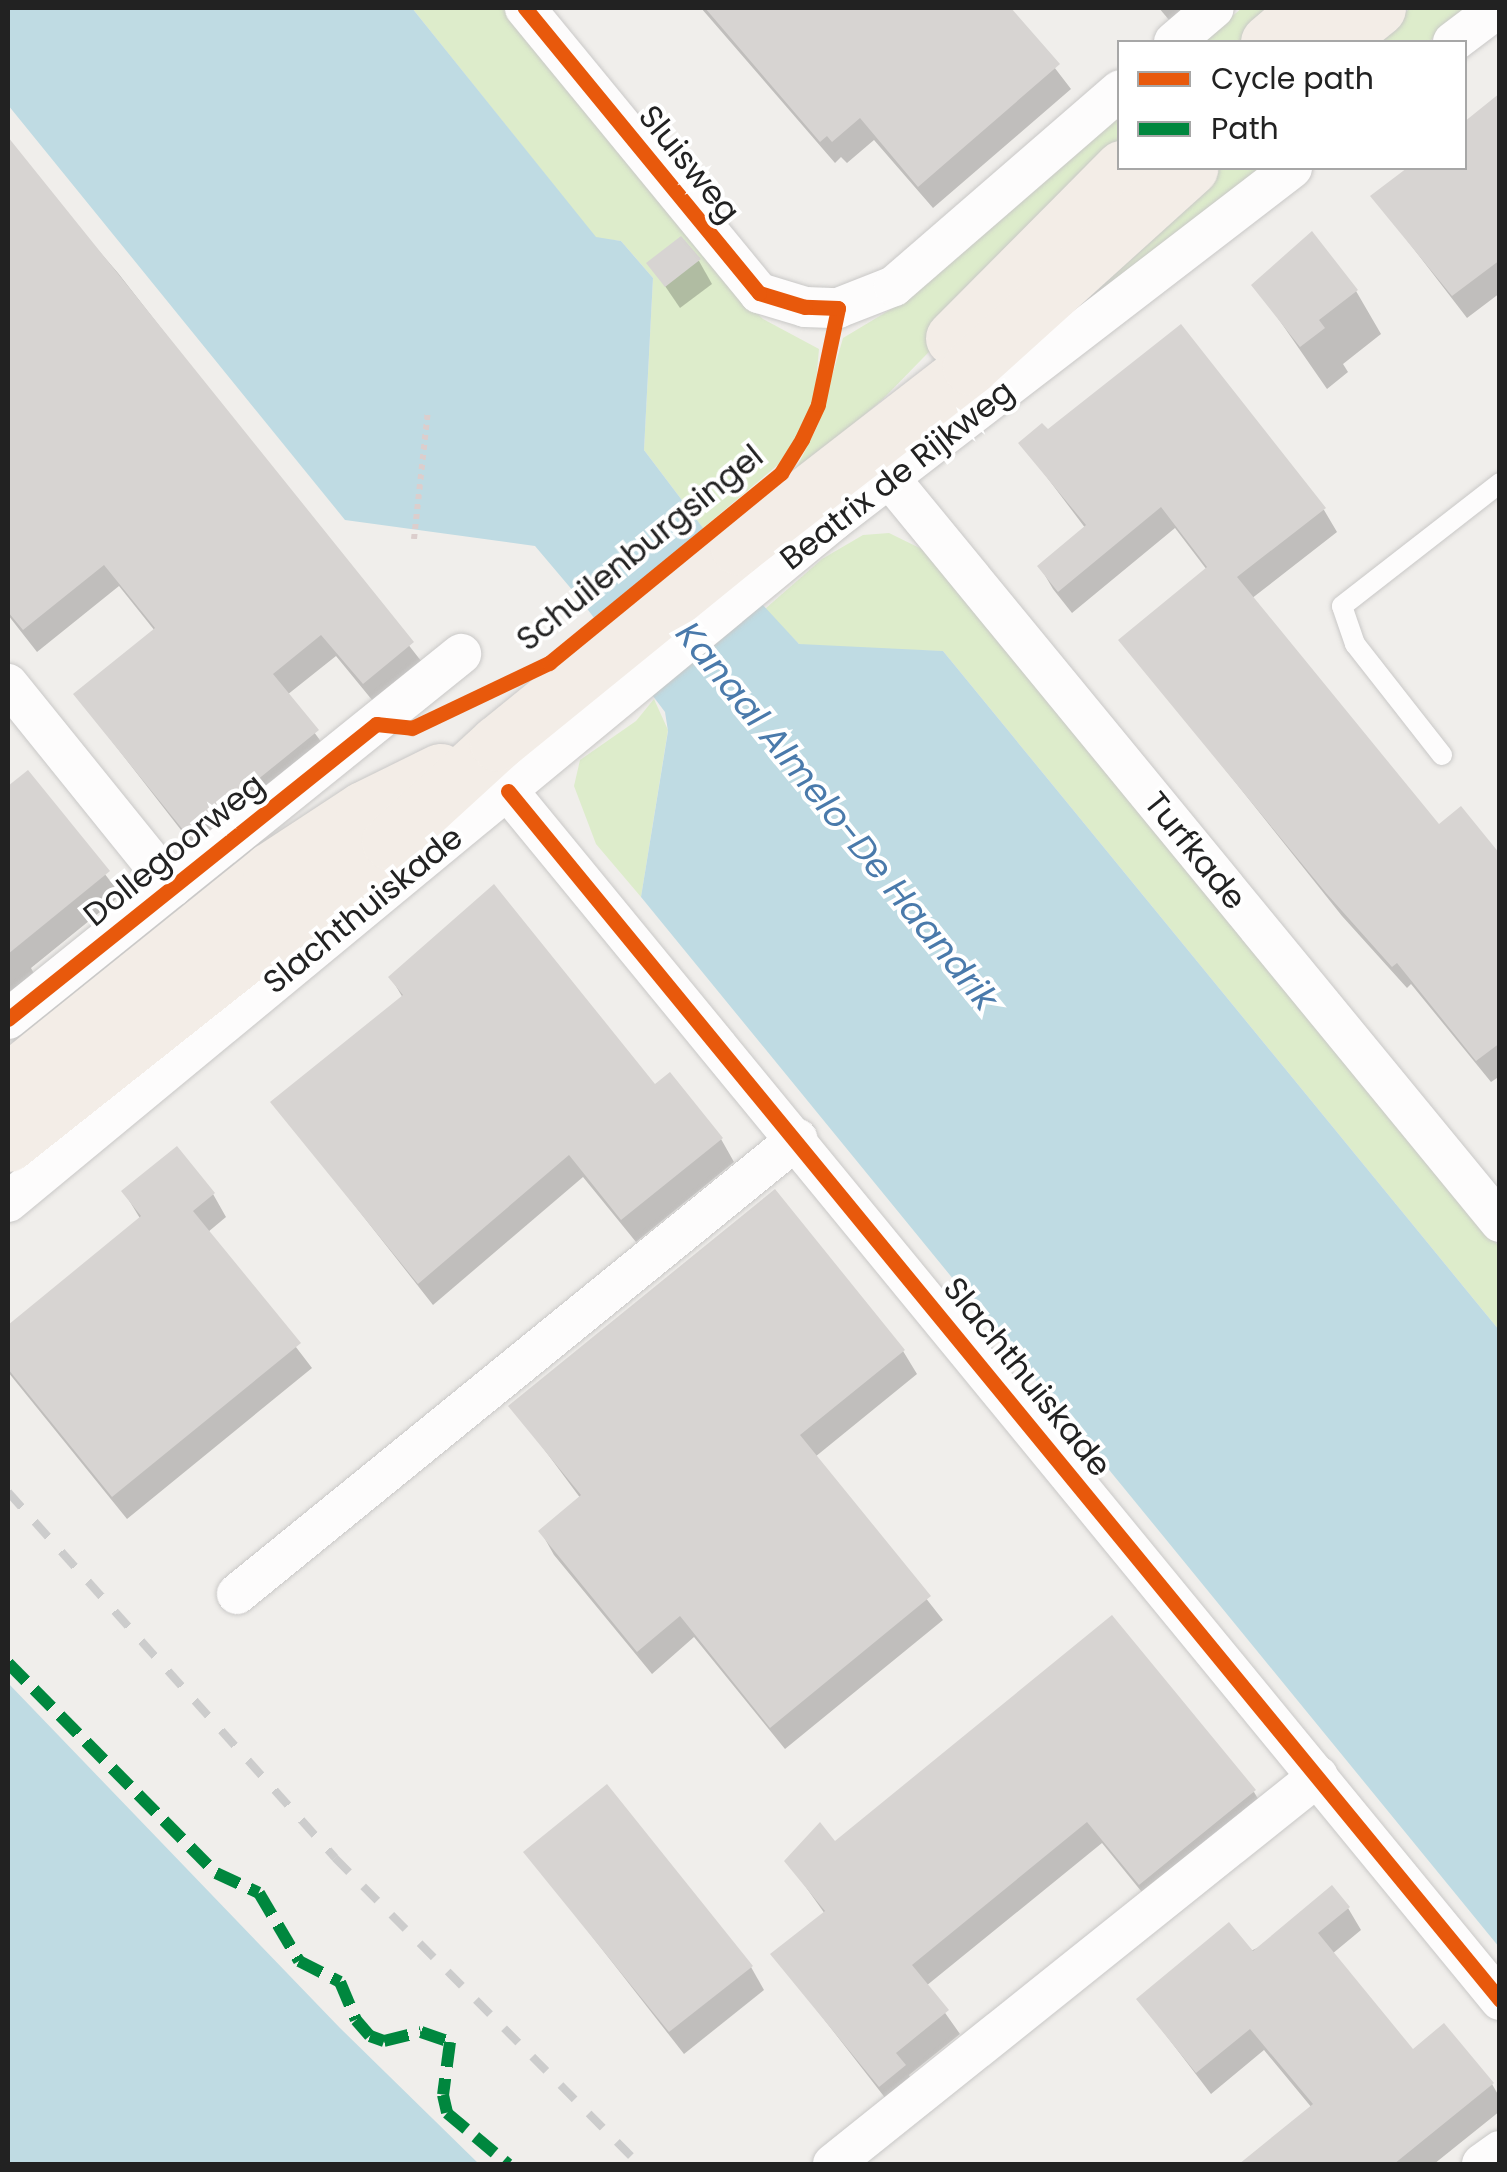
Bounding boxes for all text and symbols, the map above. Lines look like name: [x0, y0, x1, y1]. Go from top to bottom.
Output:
legend: [1117, 40, 1467, 170]
text: Cycle path: [1211, 57, 1374, 100]
street label: Sluisweg: [630, 98, 748, 230]
text: Path: [1211, 107, 1279, 150]
street label: Beatrix de Rijkweg: [773, 372, 1021, 578]
street label: Schuilenburgsingel: [509, 437, 771, 659]
water label: Kanaal Almelo-De Haandrik: [667, 613, 1007, 1019]
street label: Dollegoorweg: [76, 766, 272, 934]
street label: Turfkade: [1136, 785, 1254, 917]
street label: Slachthuiskade: [256, 818, 470, 1002]
street label: Slachthuiskade: [935, 1270, 1119, 1484]

